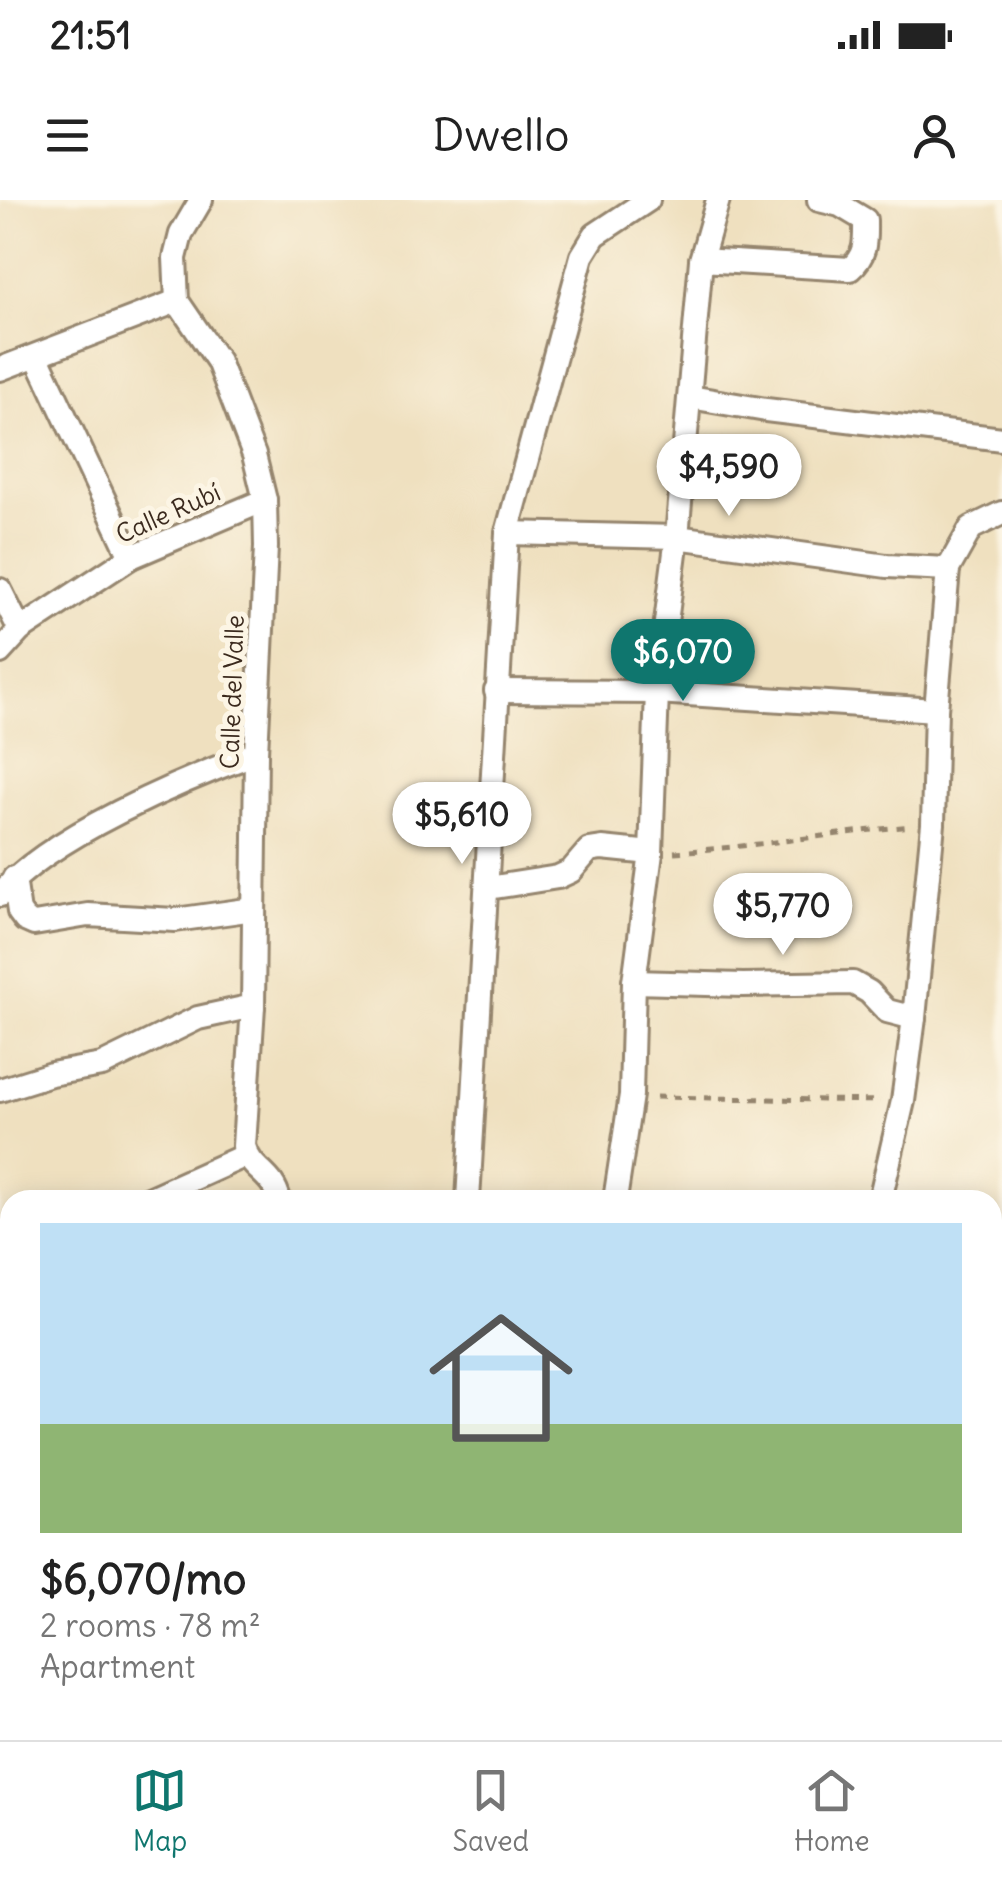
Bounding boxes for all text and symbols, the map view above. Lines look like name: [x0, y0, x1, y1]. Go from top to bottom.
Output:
text: 21:51: [50, 12, 131, 59]
text: Dwello: [433, 107, 569, 163]
icon: menu: [40, 108, 95, 163]
icon: person: [907, 108, 962, 163]
pin: $4,590: [648, 434, 810, 519]
text: $4,590: [679, 446, 779, 487]
street label: Calle Rubí: [111, 476, 225, 550]
street label: Calle del Valle: [213, 614, 251, 770]
pin: $6,070: [602, 619, 764, 704]
text: $6,070: [633, 631, 733, 672]
pin: $5,610: [381, 782, 543, 867]
text: $5,610: [414, 794, 510, 835]
pin: $5,770: [702, 873, 864, 958]
text: $5,770: [735, 885, 831, 926]
icon: home: [411, 1288, 591, 1468]
text: $6,070/mo: [40, 1553, 246, 1605]
text: 2 rooms · 78 m²: [40, 1605, 261, 1646]
text: Apartment: [40, 1646, 195, 1687]
tab: Map: [132, 1763, 187, 1859]
tab: Saved: [452, 1763, 529, 1859]
tab: Home: [794, 1763, 870, 1859]

